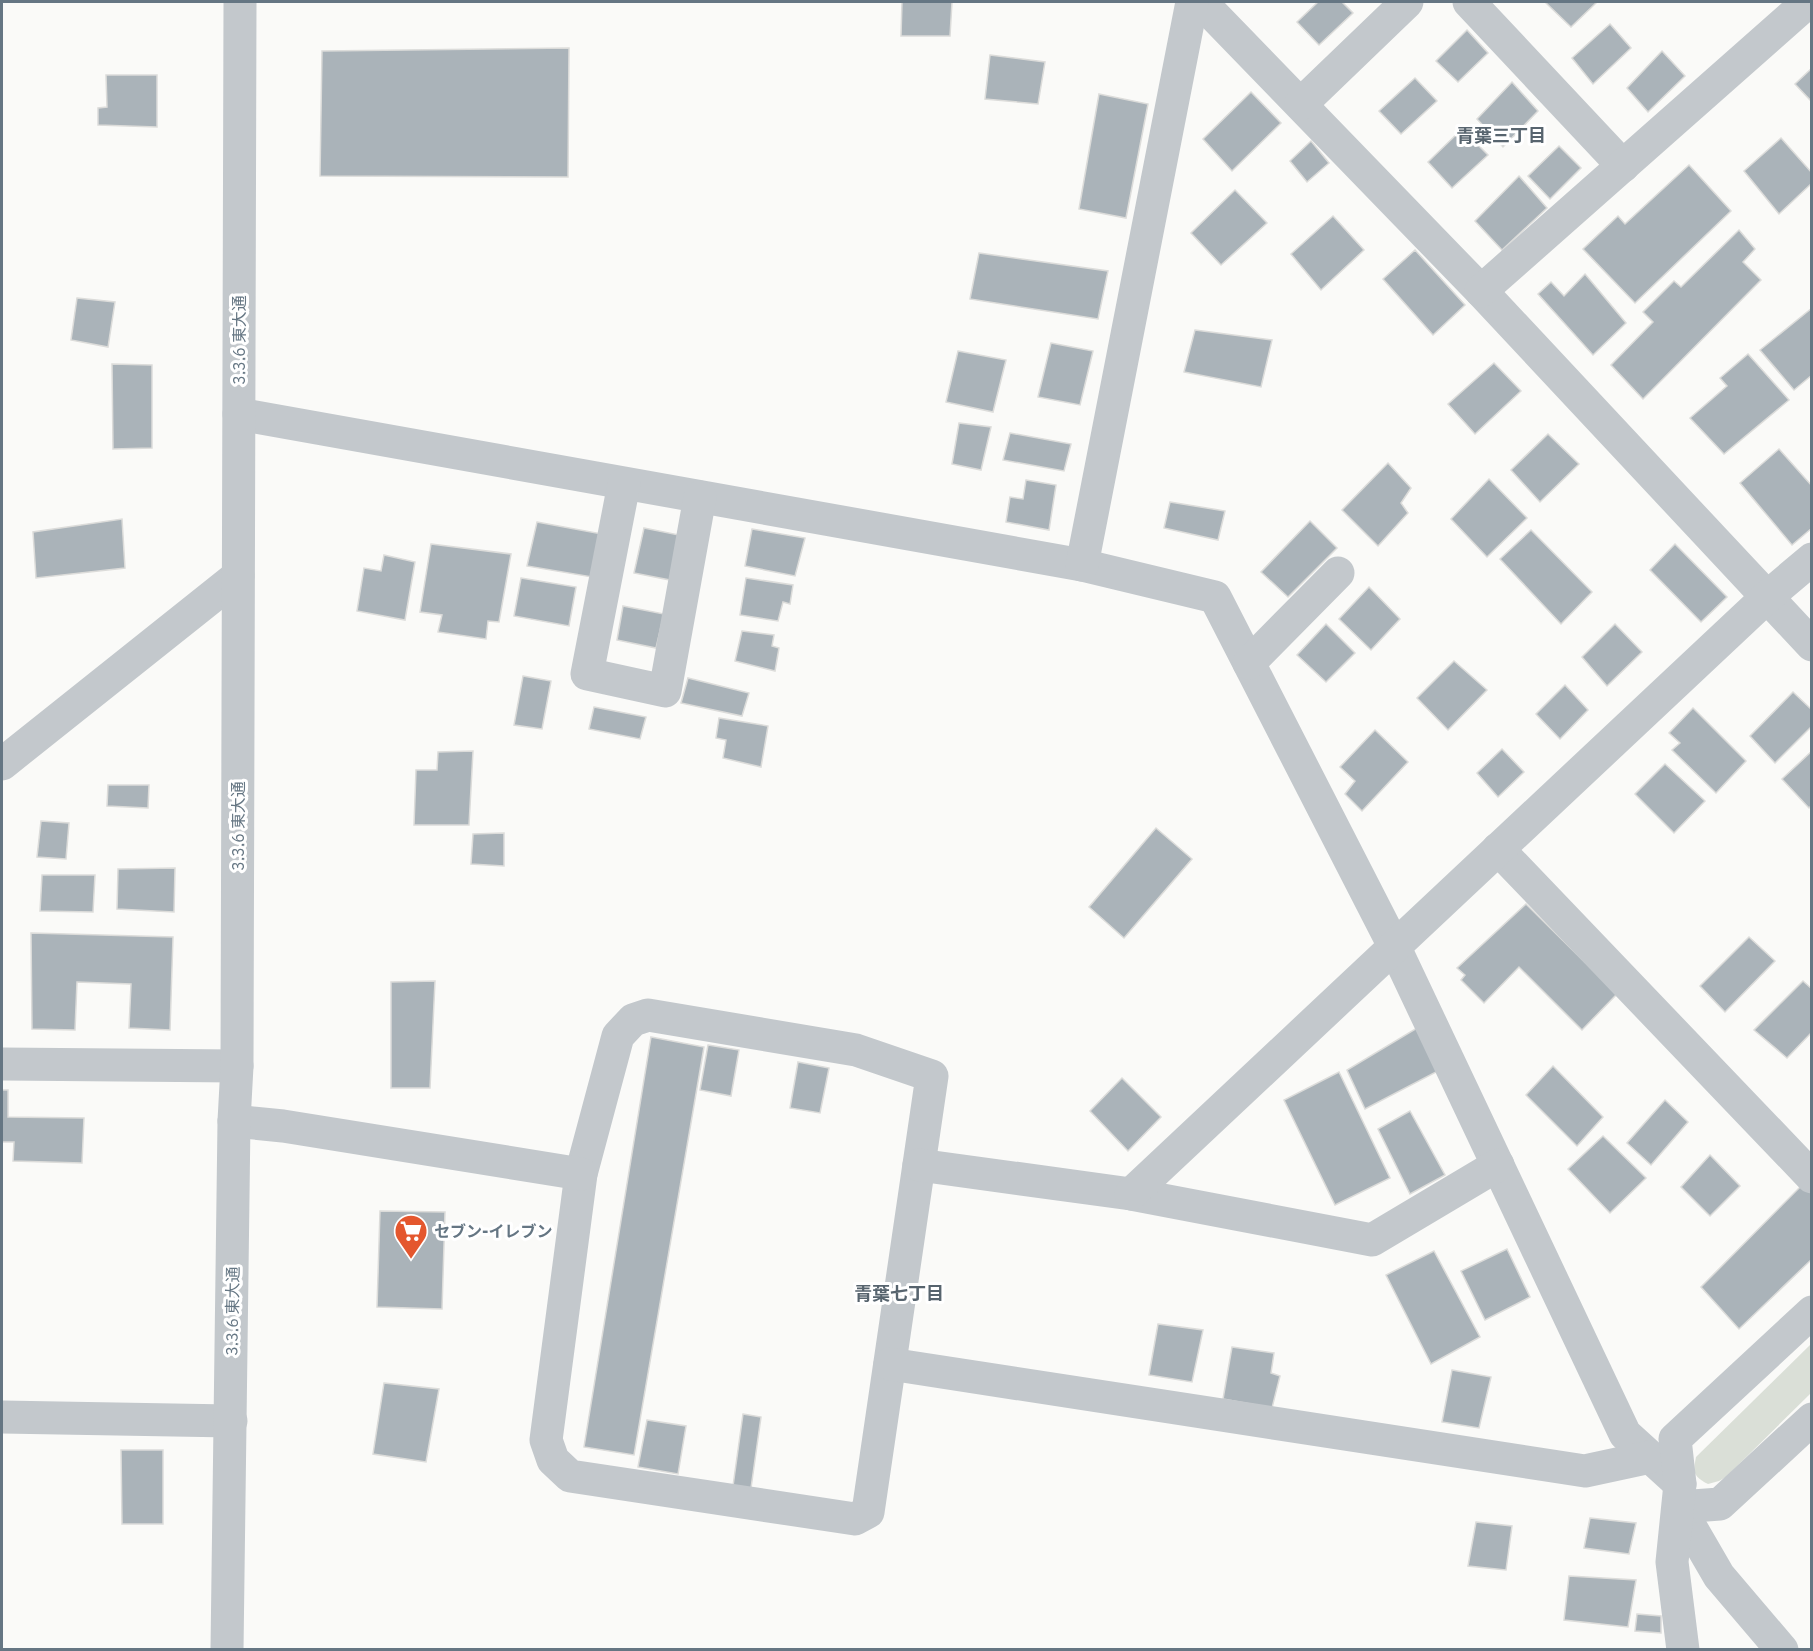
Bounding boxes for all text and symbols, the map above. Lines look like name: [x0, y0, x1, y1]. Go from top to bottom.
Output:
district label: 青葉三丁目: [1456, 124, 1546, 147]
street label: 3.3.6 東大通: [229, 295, 249, 385]
street label: 3.3.6 東大通: [228, 781, 248, 871]
supermarket icon: セブン-イレブン: [393, 1213, 429, 1260]
place label: セブン-イレブン: [434, 1221, 552, 1241]
street label: 3.3.6 東大通: [221, 1266, 243, 1356]
district label: 青葉七丁目: [854, 1282, 944, 1305]

